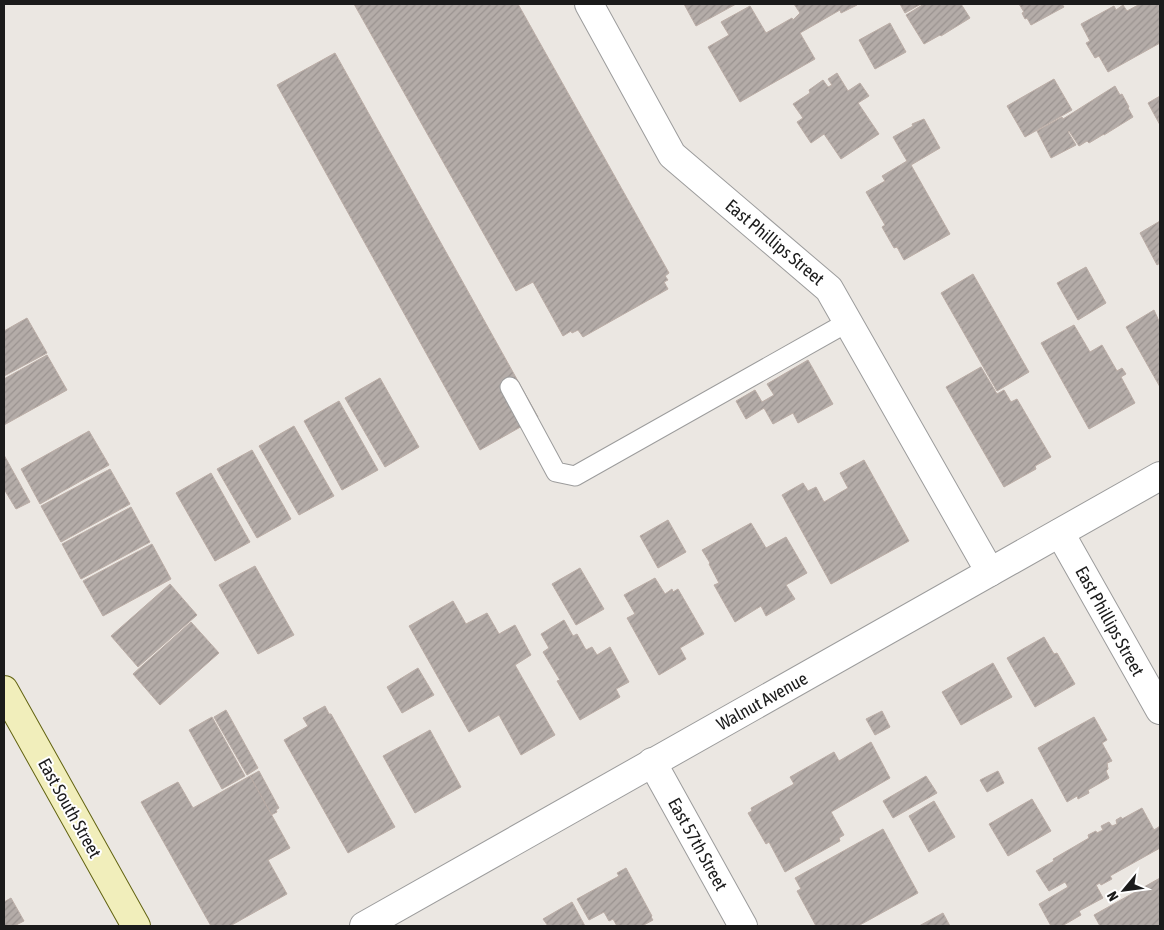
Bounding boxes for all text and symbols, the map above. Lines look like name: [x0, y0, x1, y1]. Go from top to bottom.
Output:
street label: East Phillips Street: [721, 195, 829, 289]
street label: East Phillips Street: [1071, 562, 1149, 680]
street label: Walnut Avenue: [713, 667, 811, 735]
street label: East South Street: [34, 755, 106, 861]
street label: East 57th Street: [664, 794, 732, 894]
north arrow: [1099, 865, 1149, 915]
text: N: [1104, 889, 1122, 904]

